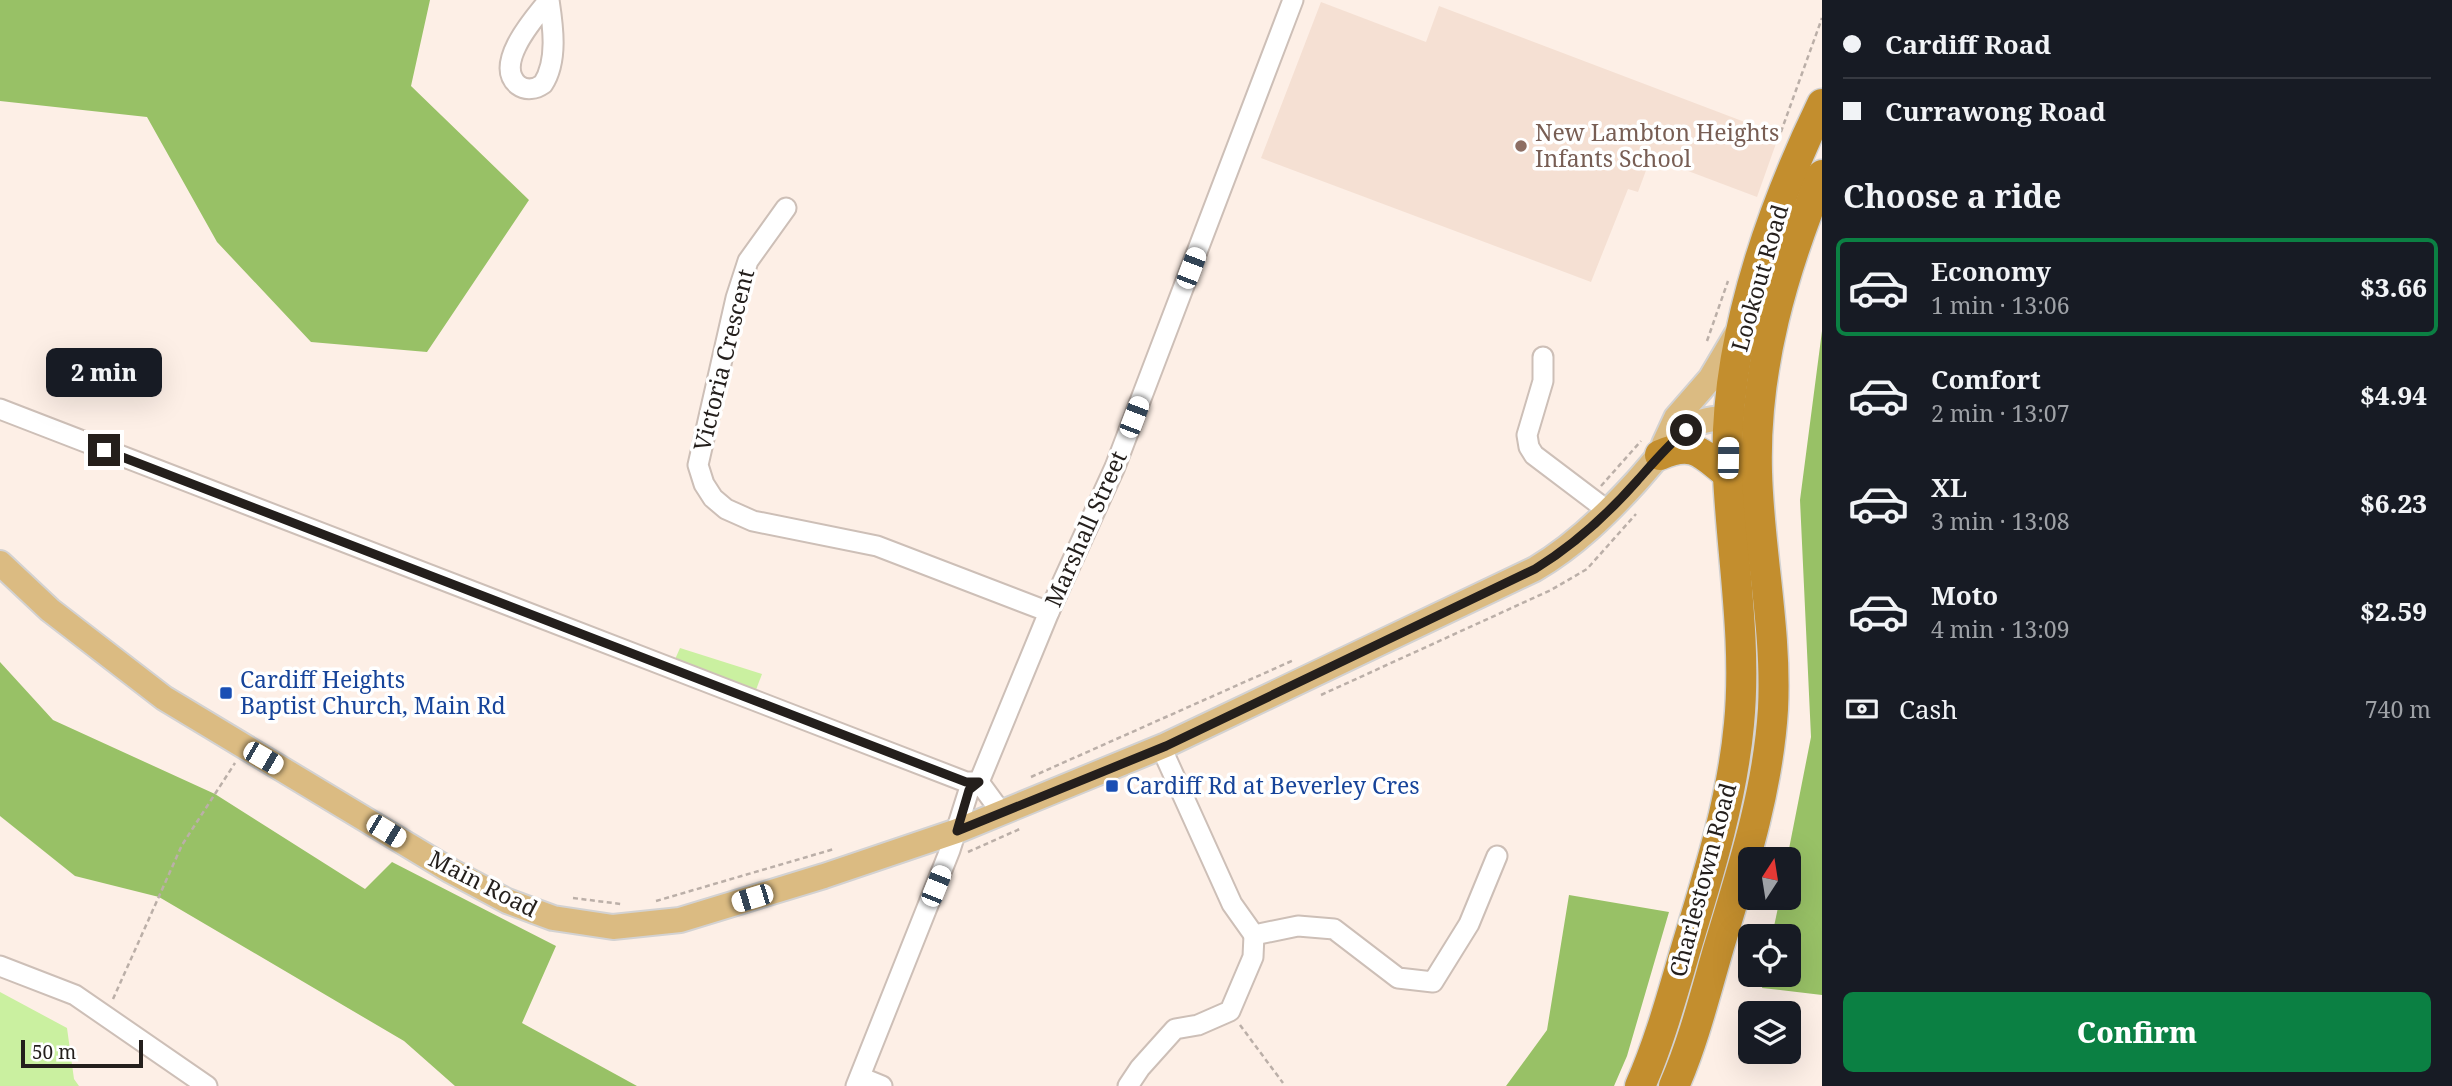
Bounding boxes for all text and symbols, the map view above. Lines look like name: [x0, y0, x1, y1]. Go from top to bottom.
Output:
text: Cardiff Road: [1885, 26, 2051, 62]
text: Currawong Road: [1885, 93, 2106, 129]
place label: New Lambton Heights Infants School: [1535, 116, 1779, 174]
marker: New Lambton Heights Infants School: [1513, 138, 1529, 154]
text: Choose a ride: [1843, 174, 2062, 217]
street label: Lookout Road: [1723, 201, 1795, 355]
car: [1174, 245, 1209, 291]
text: Economy: [1931, 253, 2051, 289]
icon: car: [1847, 256, 1910, 319]
street label: Victoria Crescent: [685, 265, 761, 454]
text: $3.66: [2360, 269, 2427, 305]
text: 1 min · 13:06: [1931, 289, 2069, 321]
callout: 2 min: [46, 349, 162, 398]
text: 2 min: [71, 356, 137, 388]
text: Comfort: [1931, 361, 2041, 397]
icon: car: [1847, 364, 1910, 427]
text: $4.94: [2360, 377, 2427, 413]
car: [1117, 394, 1152, 440]
text: 2 min · 13:07: [1931, 397, 2069, 429]
route start: [1670, 414, 1702, 446]
route end: [88, 434, 120, 466]
car: [1718, 437, 1739, 479]
street label: Marshall Street: [1036, 445, 1134, 612]
text: XL: [1931, 469, 1967, 505]
icon: car: [1847, 472, 1910, 535]
text: $6.23: [2360, 485, 2427, 521]
text: 3 min · 13:08: [1931, 505, 2069, 537]
text: Moto: [1931, 577, 1998, 613]
icon: car: [1847, 580, 1910, 643]
text: $2.59: [2360, 593, 2427, 629]
text: 4 min · 13:09: [1931, 613, 2069, 645]
place label: Cardiff Heights Baptist Church, Main Rd: [240, 663, 506, 721]
marker: Cardiff Heights Baptist Church, Main Rd: [218, 685, 234, 701]
icon: cash: [1843, 690, 1881, 728]
text: Cash: [1899, 691, 1958, 727]
text: 740 m: [2365, 693, 2431, 725]
car: [240, 738, 287, 778]
place label: Cardiff Rd at Beverley Cres: [1126, 769, 1420, 801]
marker: Cardiff Rd at Beverley Cres: [1104, 778, 1120, 794]
street label: Charlestown Road: [1661, 779, 1743, 980]
car: [363, 811, 410, 851]
street label: Main Road: [424, 842, 543, 924]
north arrow: [1738, 847, 1801, 910]
map controls: [1738, 847, 1801, 1064]
car: [919, 863, 954, 909]
car: [729, 882, 776, 914]
button: locate: [1738, 924, 1801, 987]
button: Confirm: [1843, 992, 2431, 1072]
button: layers: [1738, 1001, 1801, 1064]
scale bar: [21, 1037, 144, 1069]
text: 50 m: [32, 1039, 76, 1065]

